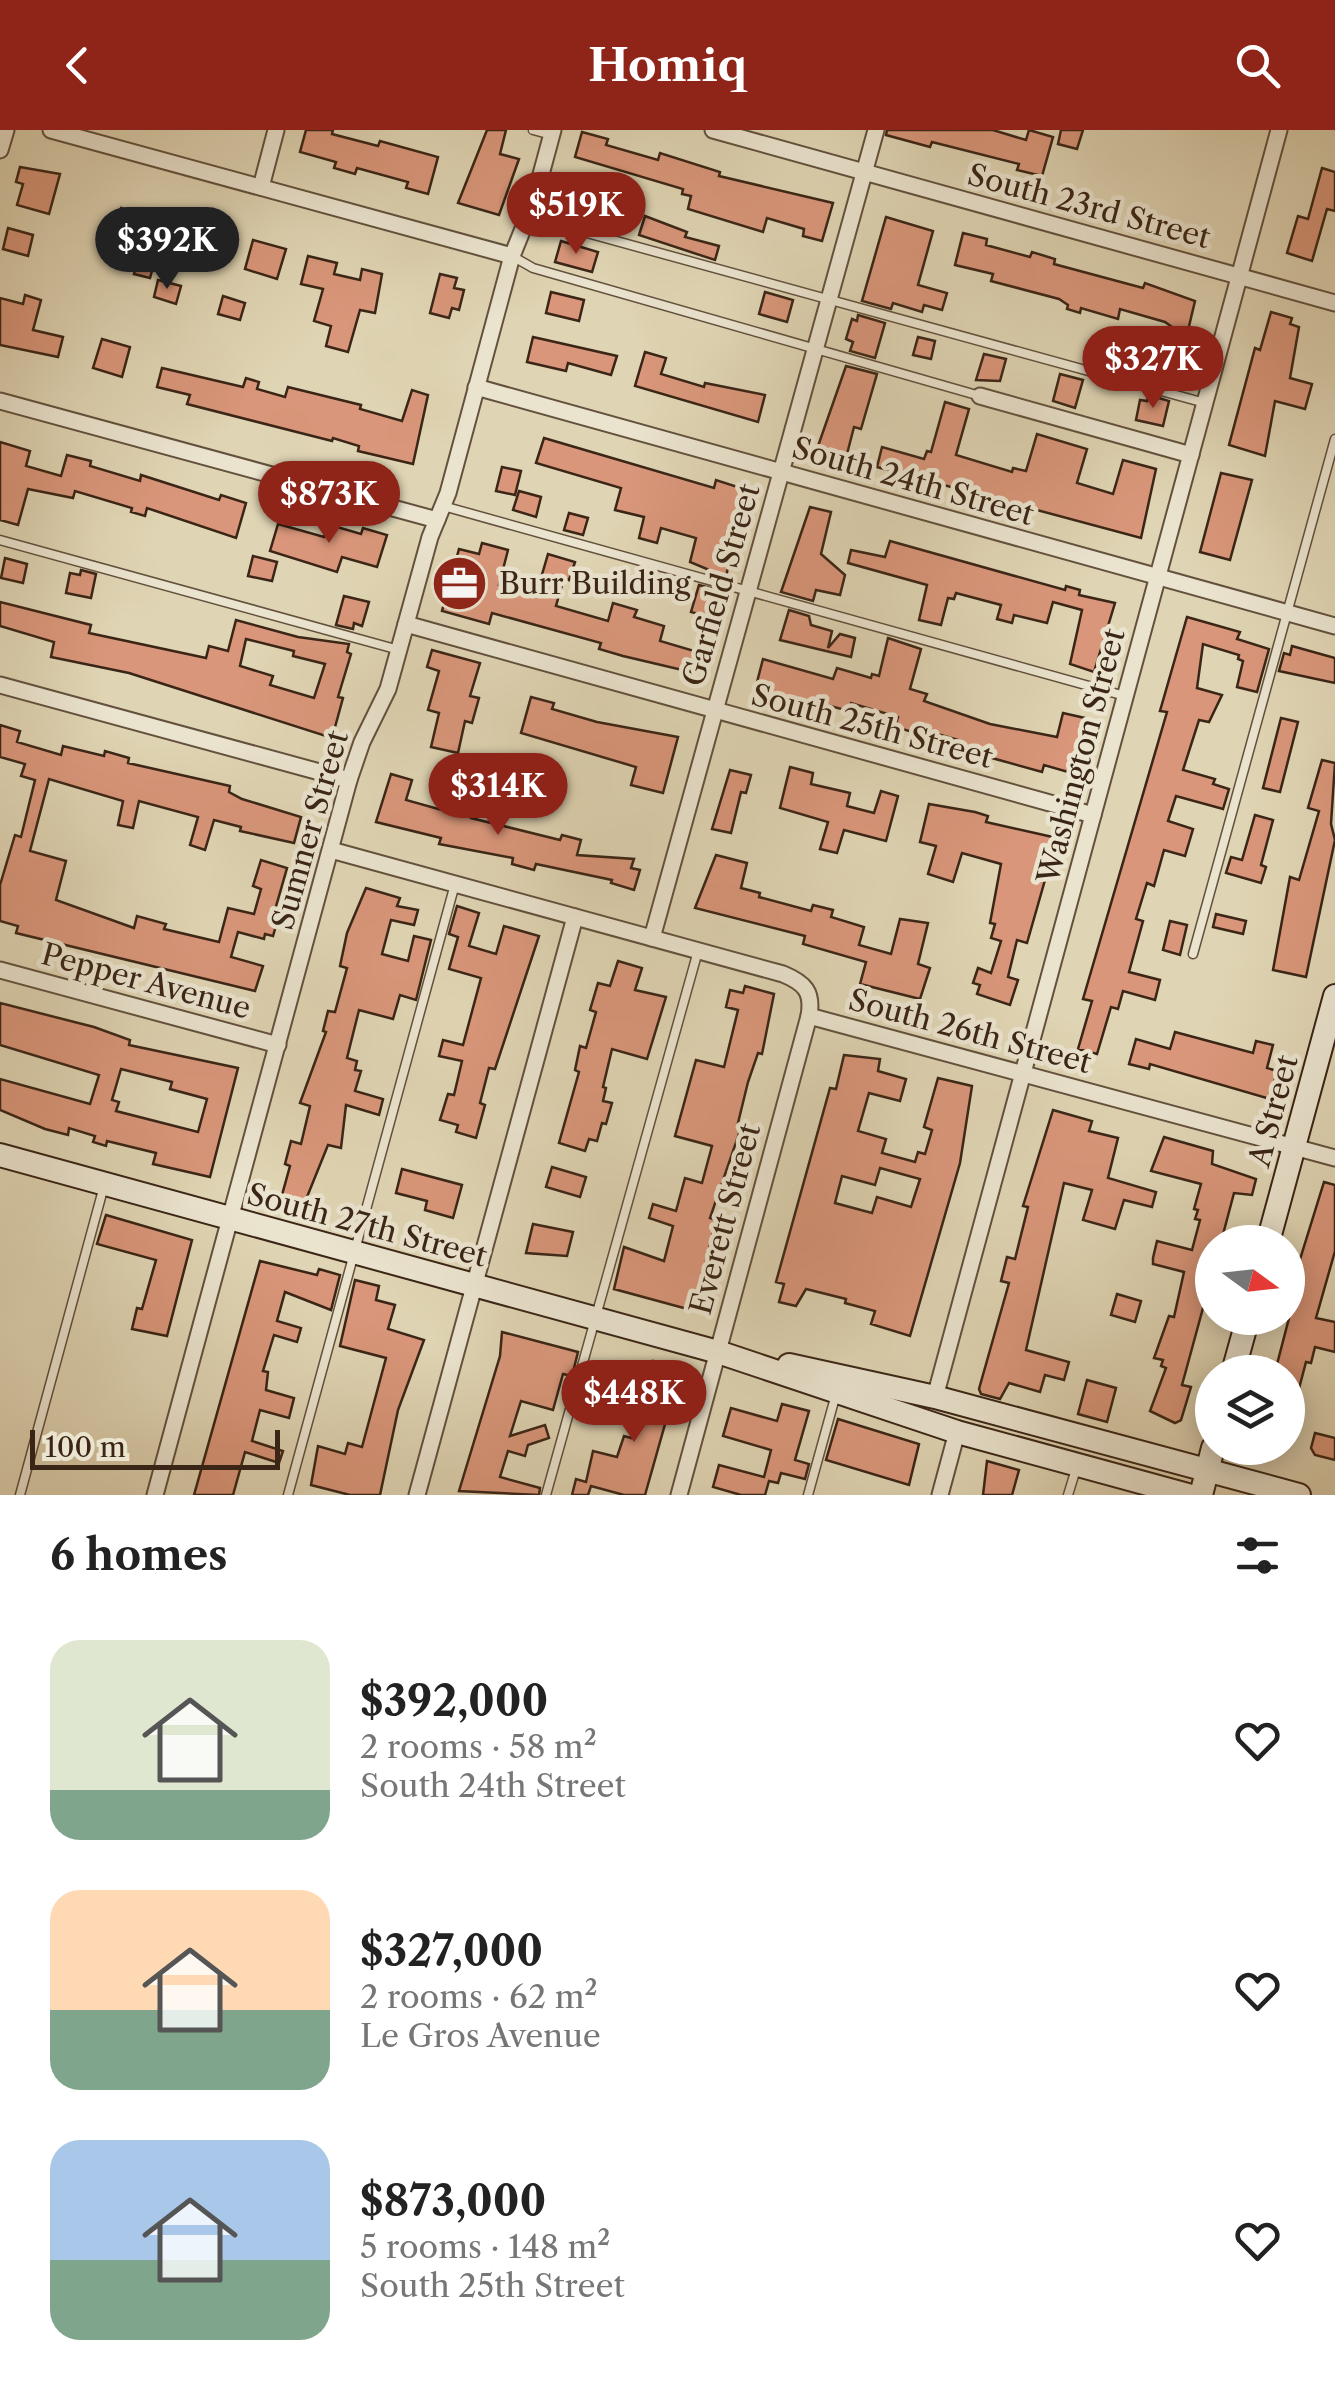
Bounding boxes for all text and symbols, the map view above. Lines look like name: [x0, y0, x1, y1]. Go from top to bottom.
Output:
text: Homiq: [588, 37, 747, 93]
icon: back: [50, 38, 105, 93]
icon: search: [1230, 38, 1285, 93]
street label: South 23rd Street: [964, 156, 1215, 256]
pin: $519K: [506, 172, 646, 257]
text: $519K: [529, 185, 623, 224]
pin: $392K: [97, 207, 237, 292]
text: $392K: [117, 220, 217, 259]
pin: $327K: [1083, 326, 1223, 411]
text: $327K: [1104, 339, 1202, 378]
street label: South 24th Street: [788, 429, 1038, 533]
pin: $873K: [259, 461, 399, 546]
text: $873K: [280, 474, 378, 513]
street label: Garfield Street: [674, 479, 768, 690]
office icon: Burr Building: [430, 553, 490, 613]
place label: Burr Building: [499, 565, 691, 602]
street label: Washington Street: [1029, 624, 1133, 888]
street label: South 25th Street: [747, 676, 997, 776]
street label: Sumner Street: [264, 726, 356, 934]
pin: $314K: [428, 753, 568, 838]
text: $314K: [451, 766, 545, 805]
street label: Pepper Avenue: [37, 935, 255, 1027]
street label: South 26th Street: [845, 981, 1096, 1081]
street label: A Street: [1240, 1051, 1306, 1172]
street label: Everett Street: [682, 1119, 768, 1318]
street label: South 27th Street: [243, 1175, 491, 1275]
north arrow: [1195, 1225, 1305, 1335]
map controls: [1195, 1225, 1305, 1465]
button: layers: [1195, 1355, 1305, 1465]
pin: $448K: [564, 1360, 704, 1445]
text: $448K: [583, 1373, 685, 1412]
scale bar: [30, 1425, 280, 1470]
text: 100 m: [45, 1430, 126, 1464]
icon: filters: [1230, 1528, 1285, 1583]
text: 6 homes: [50, 1529, 228, 1581]
text: $392,000: [360, 1675, 548, 1727]
icon: home: [130, 1680, 250, 1800]
icon: heart: [1230, 1713, 1285, 1768]
text: 2 rooms · 58 m²: [360, 1727, 597, 1766]
text: South 24th Street: [360, 1766, 626, 1805]
text: $327,000: [360, 1925, 543, 1977]
icon: home: [130, 1930, 250, 2050]
icon: heart: [1230, 1963, 1285, 2018]
text: 2 rooms · 62 m²: [360, 1977, 598, 2016]
text: Le Gros Avenue: [360, 2016, 601, 2055]
text: $873,000: [360, 2175, 546, 2227]
icon: home: [130, 2180, 250, 2300]
icon: heart: [1230, 2213, 1285, 2268]
text: 5 rooms · 148 m²: [360, 2227, 610, 2266]
text: South 25th Street: [360, 2266, 625, 2305]

